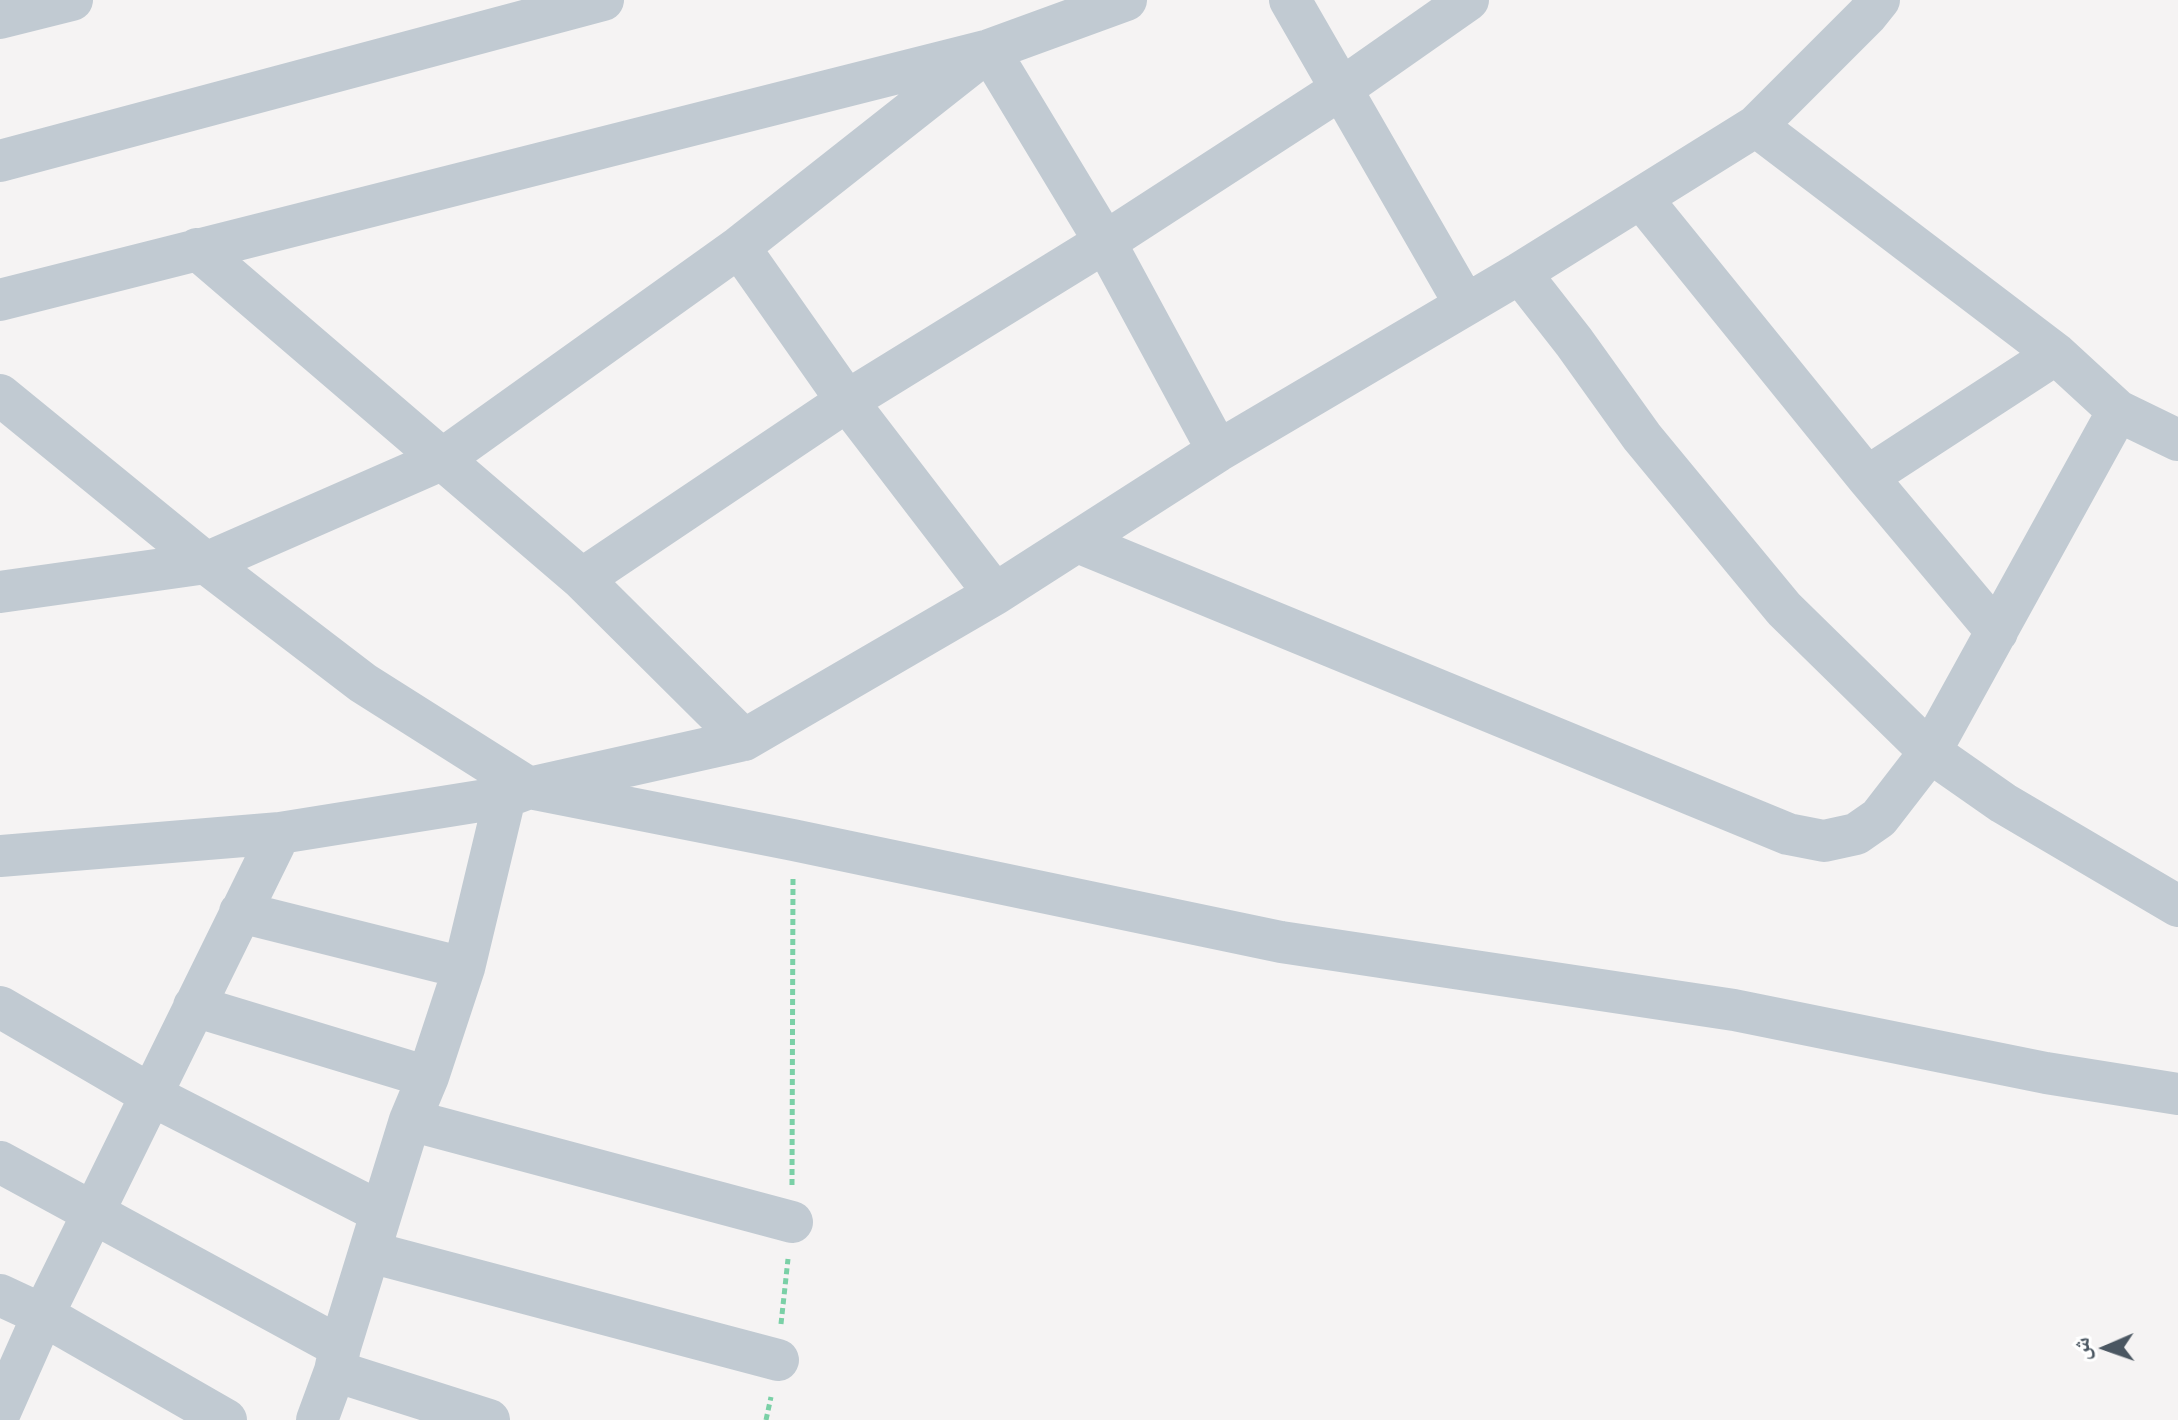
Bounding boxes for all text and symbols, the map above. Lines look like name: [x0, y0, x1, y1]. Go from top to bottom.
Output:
north arrow: [2066, 1308, 2146, 1388]
text: ش: [2068, 1337, 2095, 1361]

